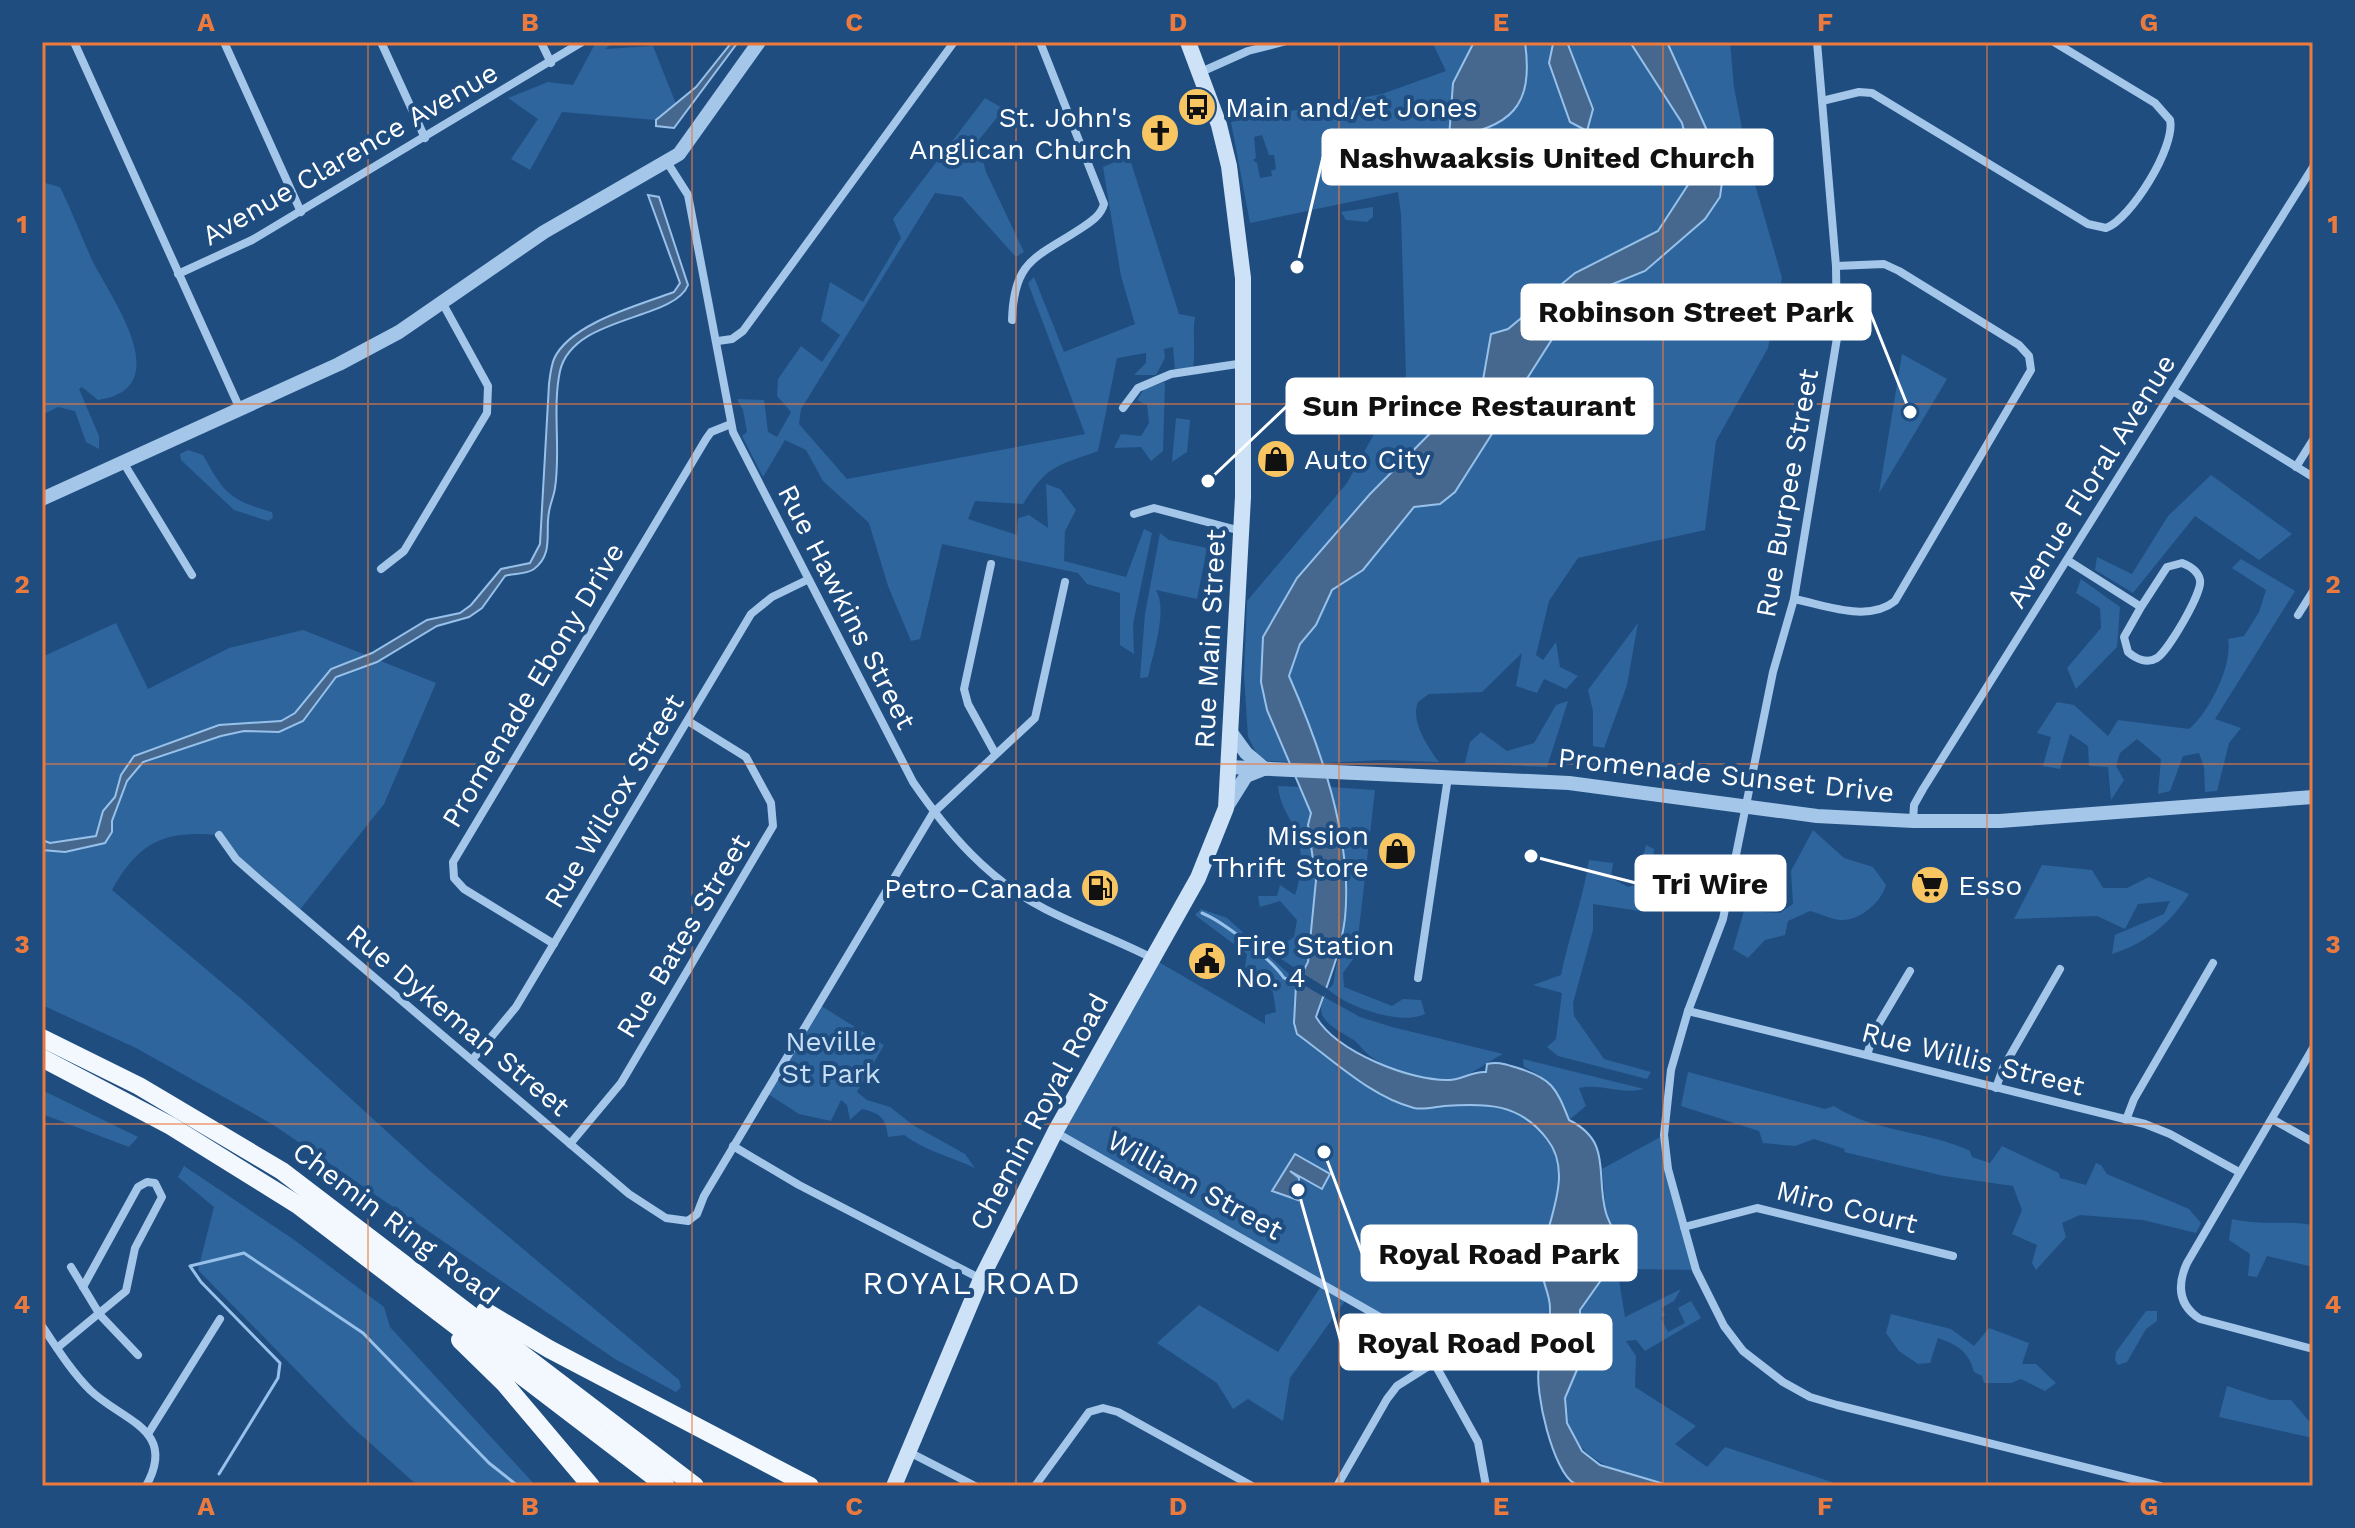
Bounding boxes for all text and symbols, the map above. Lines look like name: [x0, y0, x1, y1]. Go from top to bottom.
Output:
text: A: [197, 7, 215, 37]
text: B: [521, 7, 539, 37]
text: C: [845, 7, 863, 37]
text: D: [1169, 7, 1187, 37]
text: E: [1493, 7, 1509, 37]
text: F: [1817, 7, 1833, 37]
text: G: [2140, 7, 2158, 37]
street label: Avenue Clarence Avenue: [196, 56, 504, 252]
bus stop icon: Main and/et Jones: [1176, 86, 1218, 128]
place label: Main and/et Jones: [1225, 91, 1478, 124]
place label: St. John's Anglican Church: [909, 101, 1132, 166]
church icon: St. John's Anglican Church: [1139, 112, 1181, 154]
callout: Nashwaaksis United Church: [1323, 130, 1772, 184]
text: Nashwaaksis United Church: [1339, 140, 1755, 175]
text: 1: [16, 209, 28, 239]
text: 1: [2327, 209, 2339, 239]
callout: Robinson Street Park: [1522, 285, 1870, 339]
text: Robinson Street Park: [1538, 294, 1854, 329]
street label: Avenue Floral Avenue: [1999, 348, 2183, 614]
street label: Rue Burpee Street: [1749, 366, 1825, 620]
callout: Sun Prince Restaurant: [1287, 379, 1652, 433]
text: Sun Prince Restaurant: [1302, 388, 1636, 423]
shop icon: Auto City: [1255, 438, 1297, 480]
place label: Auto City: [1304, 443, 1431, 476]
street label: Rue Hawkins Street: [771, 479, 923, 735]
street label: Rue Main Street: [1188, 528, 1232, 749]
street label: Promenade Ebony Drive: [435, 537, 631, 833]
text: 2: [14, 569, 30, 599]
text: 2: [2325, 569, 2341, 599]
street label: Rue Wilcox Street: [537, 688, 691, 914]
street label: Promenade Sunset Drive: [1556, 741, 1896, 809]
place label: Mission Thrift Store: [1212, 819, 1369, 884]
street label: Rue Bates Street: [609, 828, 757, 1044]
shop icon: Mission Thrift Store: [1376, 830, 1418, 872]
callout: Tri Wire: [1636, 856, 1785, 910]
supermarket icon: Esso: [1909, 864, 1951, 906]
text: Tri Wire: [1652, 866, 1768, 901]
fuel station icon: Petro-Canada: [1079, 867, 1121, 909]
place label: Esso: [1958, 869, 2022, 902]
place label: Petro-Canada: [884, 872, 1072, 905]
street label: Rue Dykeman Street: [340, 917, 576, 1123]
text: 3: [14, 929, 30, 959]
place label: Fire Station No. 4: [1235, 929, 1395, 994]
text: 3: [2325, 929, 2341, 959]
public building icon: Fire Station No. 4: [1186, 940, 1228, 982]
street label: Chemin Royal Road: [963, 988, 1115, 1236]
street label: Rue Willis Street: [1858, 1015, 2088, 1103]
park label: Neville St Park: [781, 1025, 881, 1090]
street label: William Street: [1102, 1123, 1289, 1247]
street label: Chemin Ring Road: [286, 1135, 506, 1311]
street label: Miro Court: [1773, 1174, 1921, 1241]
callout: Royal Road Park: [1362, 1226, 1636, 1280]
text: Royal Road Park: [1378, 1236, 1620, 1271]
district label: ROYAL ROAD: [862, 1264, 1082, 1302]
text: 4: [14, 1289, 31, 1319]
text: 4: [2325, 1289, 2342, 1319]
callout: Royal Road Pool: [1341, 1315, 1611, 1369]
text: Royal Road Pool: [1357, 1325, 1595, 1360]
text: A: [197, 1491, 215, 1521]
text: B: [521, 1491, 539, 1521]
text: C: [845, 1491, 863, 1521]
text: D: [1169, 1491, 1187, 1521]
text: E: [1493, 1491, 1509, 1521]
text: F: [1817, 1491, 1833, 1521]
text: G: [2140, 1491, 2158, 1521]

